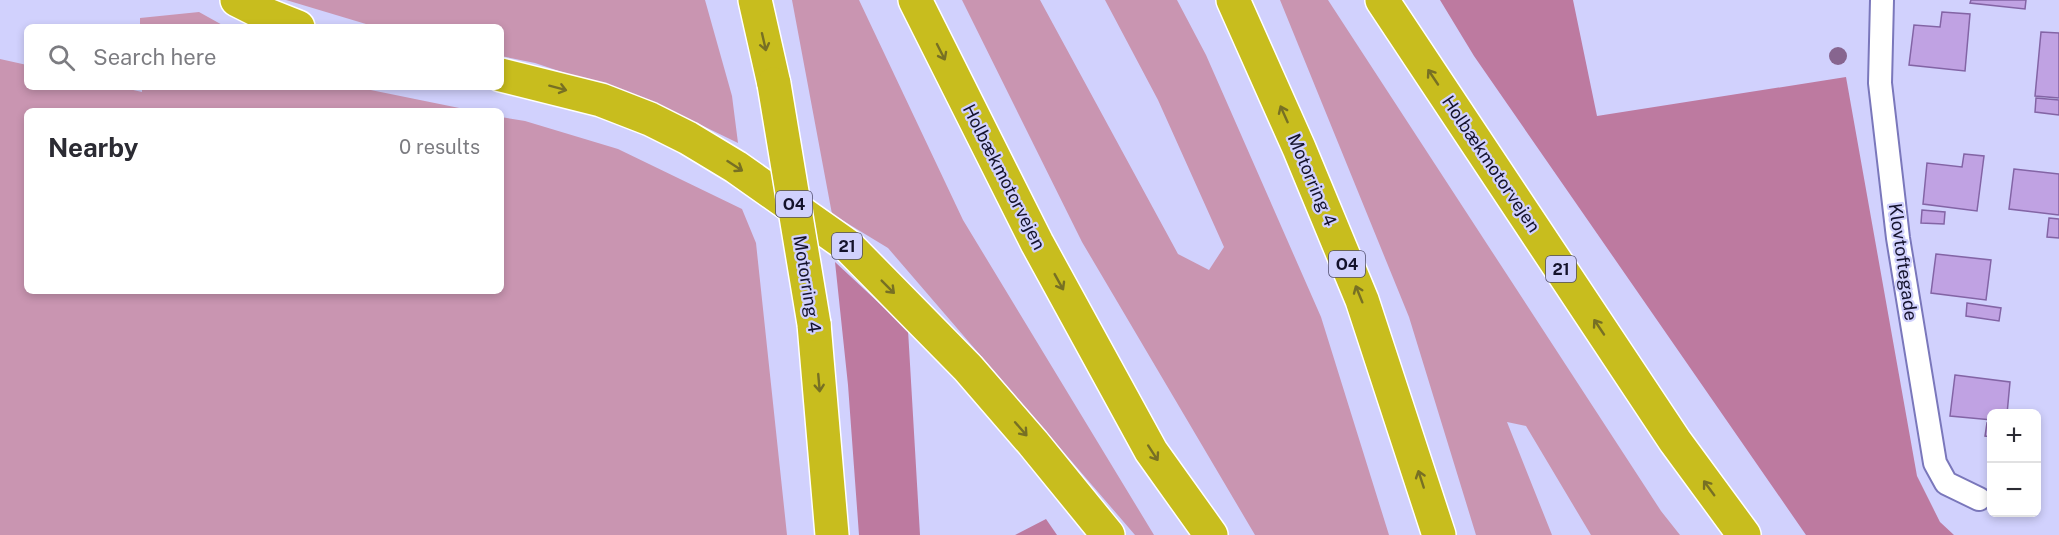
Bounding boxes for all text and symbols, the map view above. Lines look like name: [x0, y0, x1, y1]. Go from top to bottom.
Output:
search box: [24, 24, 504, 90]
one-way arrow: [759, 32, 771, 51]
icon: search: [45, 41, 78, 74]
one-way arrow: [936, 43, 947, 61]
text: Search here: [93, 44, 217, 70]
one-way arrow: [1427, 69, 1439, 86]
one-way arrow: [548, 83, 567, 94]
street label: Holbækmotorvejen: [1438, 91, 1545, 236]
street label: Holbækmotorvejen: [959, 101, 1050, 253]
one-way arrow: [1278, 106, 1290, 124]
street label: Motorring 4: [1284, 130, 1341, 229]
text: Nearby: [48, 132, 138, 163]
text: 0 results: [399, 135, 480, 159]
one-way arrow: [726, 161, 743, 173]
road number: O4: [776, 191, 812, 217]
street label: Klovtoftegade: [1885, 202, 1922, 322]
road number: 21: [832, 233, 862, 259]
street label: Motorring 4: [789, 234, 826, 334]
road number: O4: [1329, 251, 1365, 277]
road number: 21: [1546, 256, 1576, 282]
one-way arrow: [1053, 273, 1065, 290]
one-way arrow: [880, 279, 895, 294]
one-way arrow: [1353, 286, 1364, 304]
one-way arrow: [1593, 319, 1605, 336]
one-way arrow: [814, 372, 825, 392]
map controls: [1987, 409, 2041, 517]
button: +: [1987, 409, 2041, 463]
one-way arrow: [1014, 421, 1028, 436]
one-way arrow: [1146, 444, 1159, 461]
button: −: [1987, 463, 2041, 517]
one-way arrow: [1415, 470, 1426, 489]
one-way arrow: [1703, 480, 1715, 497]

